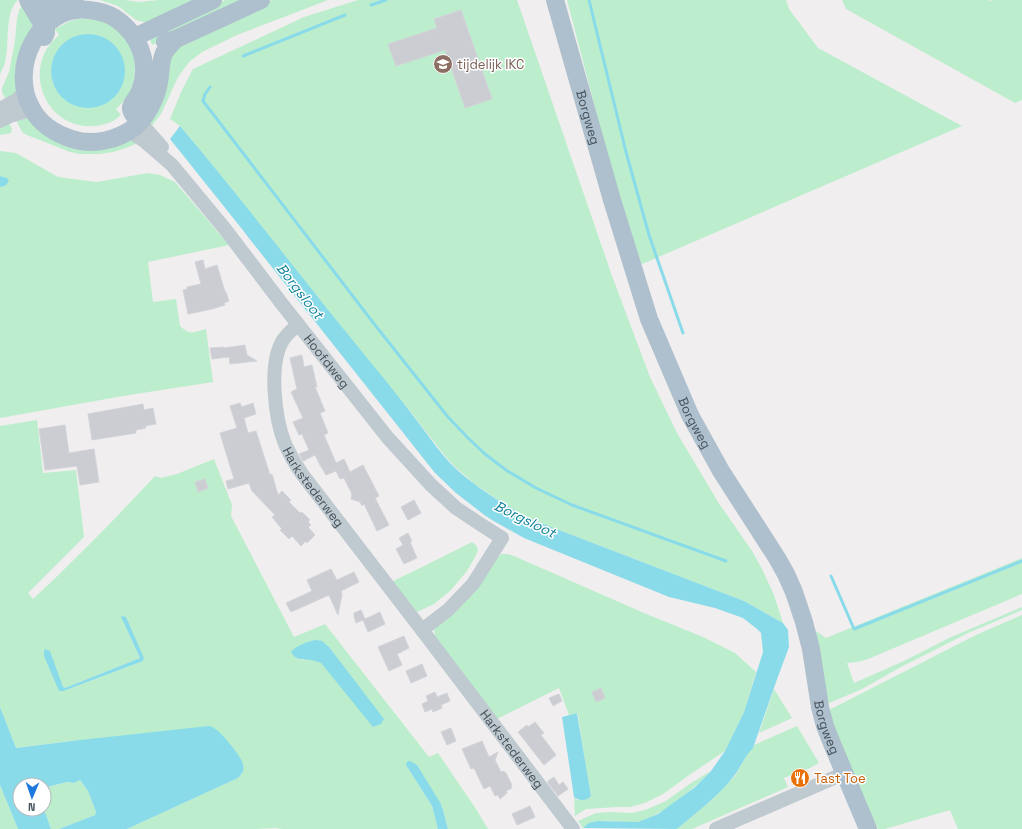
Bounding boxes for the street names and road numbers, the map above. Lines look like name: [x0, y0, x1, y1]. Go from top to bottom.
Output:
street label: Borgweg: [572, 88, 604, 147]
street label: Hoofdweg: [300, 331, 353, 392]
street label: Borgweg: [674, 394, 715, 452]
street label: Harkstederweg: [279, 444, 348, 531]
street label: Borgweg: [810, 699, 844, 757]
street label: Harkstederweg: [476, 706, 547, 792]

